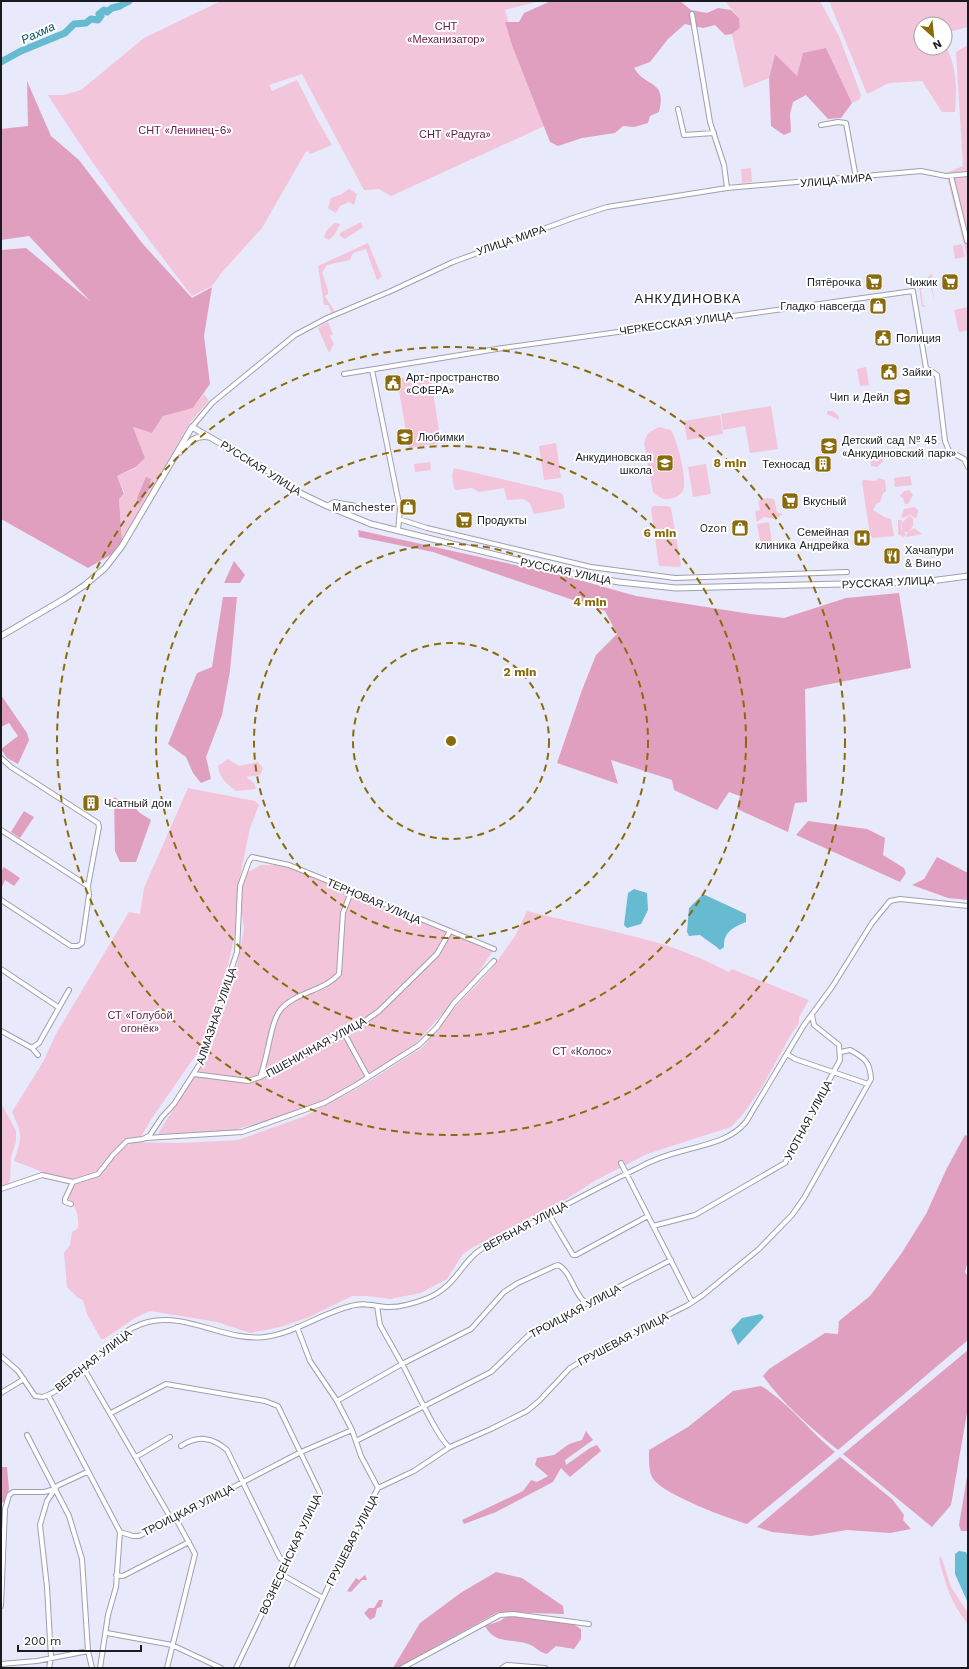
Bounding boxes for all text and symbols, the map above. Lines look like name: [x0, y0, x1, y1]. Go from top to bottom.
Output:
north arrow: [913, 16, 953, 56]
water label: Рахма: [19, 19, 57, 47]
park label: СНТ «Механизатор»: [407, 20, 485, 46]
text: N: [931, 37, 944, 52]
park label: СНТ «Ленинец-6»: [138, 124, 232, 137]
park label: СНТ «Радуга»: [419, 128, 491, 141]
street label: УЛИЦА МИРА: [800, 171, 873, 190]
street label: УЛИЦА МИРА: [475, 222, 548, 258]
supermarket icon: Пятёрочка: [864, 272, 884, 292]
supermarket icon: Чижик: [940, 272, 960, 292]
place label: Пятёрочка: [807, 276, 862, 289]
place label: Чижик: [905, 276, 937, 289]
district label: АНКУДИНОВКА: [634, 291, 742, 306]
shop icon: Гладко навсегда: [868, 296, 888, 316]
place label: Гладко навсегда: [780, 300, 866, 313]
street label: ЧЕРКЕССКАЯ УЛИЦА: [619, 309, 734, 338]
public building icon: Полиция: [873, 328, 893, 348]
place label: Полиция: [896, 332, 941, 345]
public building icon: Зайки: [879, 362, 899, 382]
place label: Зайки: [902, 366, 932, 379]
place label: Арт-пространство «СФЕРА»: [406, 371, 499, 397]
public building icon: Арт-пространство «СФЕРА»: [383, 373, 403, 393]
school or university icon: Чип и Дейл: [892, 387, 912, 407]
place label: Чип и Дейл: [830, 391, 889, 404]
school or university icon: Любимки: [395, 427, 415, 447]
place label: Любимки: [418, 431, 464, 444]
place label: Детский сад № 45 «Анкудиновский парк»: [842, 434, 956, 460]
school or university icon: Детский сад № 45 «Анкудиновский парк»: [819, 436, 839, 456]
street label: РУССКАЯ УЛИЦА: [218, 438, 304, 499]
place label: Анкудиновская школа: [575, 451, 653, 477]
school or university icon: Анкудиновская школа: [655, 453, 675, 473]
building icon: Техносад: [813, 454, 833, 474]
text: 8 min: [713, 456, 747, 470]
place label: Техносад: [762, 458, 811, 471]
supermarket icon: Вкусный: [780, 491, 800, 511]
place label: Вкусный: [803, 495, 846, 508]
shop icon: Manchester: [398, 497, 418, 517]
place label: Manchester: [332, 501, 396, 514]
supermarket icon: Продукты: [454, 510, 474, 530]
place label: Продукты: [477, 514, 527, 527]
shop icon: Ozon: [730, 518, 750, 538]
place label: Ozon: [700, 522, 727, 535]
text: 6 min: [643, 526, 677, 540]
place label: Семейная клиника Андрейка: [755, 526, 850, 552]
hospital icon: Семейная клиника Андрейка: [852, 528, 872, 548]
place label: Хачапури & Вино: [905, 544, 954, 570]
restaurant icon: Хачапури & Вино: [882, 546, 902, 566]
street label: РУССКАЯ УЛИЦА: [519, 556, 613, 588]
street label: РУССКАЯ УЛИЦА: [841, 574, 935, 591]
text: 4 min: [573, 595, 607, 609]
text: 2 min: [504, 665, 536, 679]
centre of rings: [444, 734, 458, 748]
building icon: Чсатный дом: [81, 793, 101, 813]
place label: Чсатный дом: [104, 797, 172, 810]
street label: ТЕРНОВАЯ УЛИЦА: [325, 876, 423, 927]
street label: АЛМАЗНАЯ УЛИЦА: [194, 965, 239, 1067]
park label: СТ «Голубой огонёк»: [107, 1009, 173, 1035]
street label: ПШЕНИЧНАЯ УЛИЦА: [264, 1014, 369, 1080]
park label: СТ «Колос»: [552, 1045, 612, 1058]
street label: УЮТНАЯ УЛИЦА: [782, 1078, 835, 1162]
street label: ВЕРБНАЯ УЛИЦА: [481, 1198, 570, 1254]
street label: ТРОИЦКАЯ УЛИЦА: [528, 1282, 623, 1341]
street label: ГРУШЕВАЯ УЛИЦА: [576, 1310, 671, 1369]
street label: ВЕРБНАЯ УЛИЦА: [52, 1326, 135, 1394]
street label: ТРОИЦКАЯ УЛИЦА: [140, 1481, 237, 1539]
street label: ВОЗНЕСЕНСКАЯ УЛИЦА: [257, 1491, 324, 1616]
street label: ГРУШЕВАЯ УЛИЦА: [324, 1492, 381, 1588]
scale bar: [18, 1627, 141, 1653]
text: 200 m: [24, 1634, 61, 1648]

